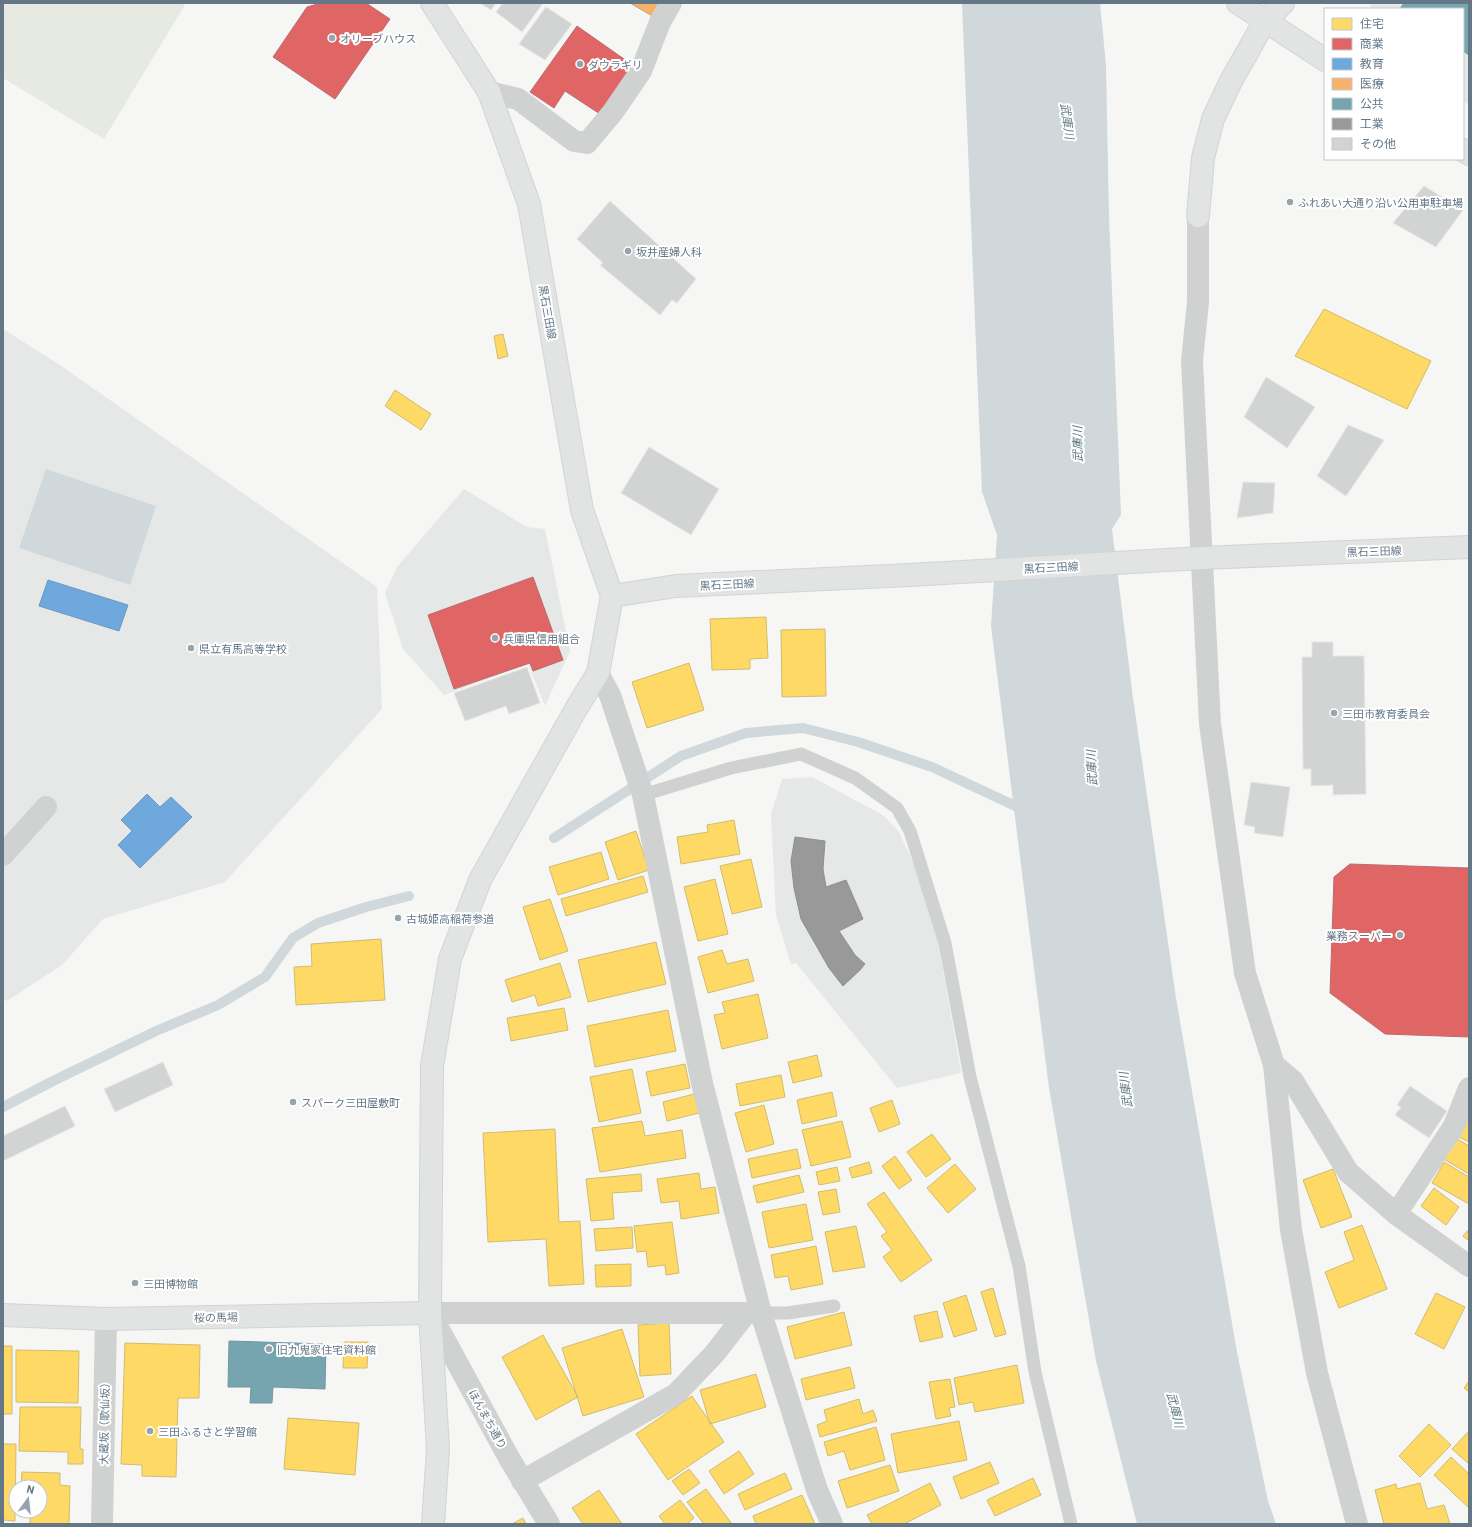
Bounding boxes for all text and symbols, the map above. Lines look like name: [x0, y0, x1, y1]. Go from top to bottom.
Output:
legend: [1324, 8, 1464, 160]
text: 住宅: [1360, 16, 1384, 30]
place label: オリーブハウス: [340, 32, 416, 45]
marker: オリーブハウス: [327, 33, 337, 43]
text: 商業: [1360, 36, 1384, 50]
text: 教育: [1360, 56, 1384, 70]
place label: ダウラギリ: [588, 58, 643, 71]
marker: ダウラギリ: [575, 59, 585, 69]
text: 医療: [1360, 76, 1384, 90]
text: 公共: [1360, 96, 1384, 110]
water label: 武庫川: [1059, 102, 1078, 142]
text: 工業: [1360, 116, 1384, 130]
text: その他: [1360, 136, 1396, 150]
place label: ふれあい大通り沿い公用車駐車場: [1298, 196, 1463, 209]
marker: ふれあい大通り沿い公用車駐車場: [1285, 197, 1295, 207]
place label: 坂井産婦人科: [636, 245, 702, 258]
marker: 坂井産婦人科: [623, 246, 633, 256]
street label: 黒石三田線: [537, 284, 559, 340]
water label: 武庫川: [1070, 424, 1084, 462]
street label: 黒石三田線: [1346, 544, 1402, 558]
street label: 黒石三田線: [1023, 559, 1079, 575]
street label: 黒石三田線: [699, 576, 755, 592]
place label: 兵庫県信用組合: [503, 632, 580, 645]
marker: 兵庫県信用組合: [490, 633, 500, 643]
place label: 県立有馬高等学校: [199, 642, 287, 655]
marker: 県立有馬高等学校: [186, 643, 196, 653]
place label: 三田市教育委員会: [1342, 707, 1430, 720]
marker: 三田市教育委員会: [1329, 708, 1339, 718]
water label: 武庫川: [1083, 748, 1099, 786]
place label: 古城姫高稲荷参道: [406, 912, 494, 925]
marker: 古城姫高稲荷参道: [393, 913, 403, 923]
place label: 業務スーパー: [1326, 929, 1392, 942]
marker: 業務スーパー: [1395, 930, 1405, 940]
water label: 武庫川: [1116, 1069, 1134, 1109]
place label: スパーク三田屋敷町: [301, 1096, 400, 1109]
marker: スパーク三田屋敷町: [288, 1097, 298, 1107]
place label: 三田博物館: [143, 1277, 198, 1290]
marker: 三田博物館: [130, 1278, 140, 1288]
street label: 桜の馬場: [194, 1310, 238, 1324]
place label: 旧九鬼家住宅資料館: [277, 1343, 376, 1356]
marker: 旧九鬼家住宅資料館: [264, 1344, 274, 1354]
street label: 大蔵坂（歌仙坂）: [97, 1377, 111, 1465]
street label: ほんまち通り: [466, 1387, 510, 1451]
water label: 武庫川: [1165, 1391, 1188, 1431]
place label: 三田ふるさと学習館: [158, 1425, 257, 1438]
marker: 三田ふるさと学習館: [145, 1426, 155, 1436]
north arrow: [8, 1479, 48, 1519]
text: N: [25, 1482, 36, 1496]

